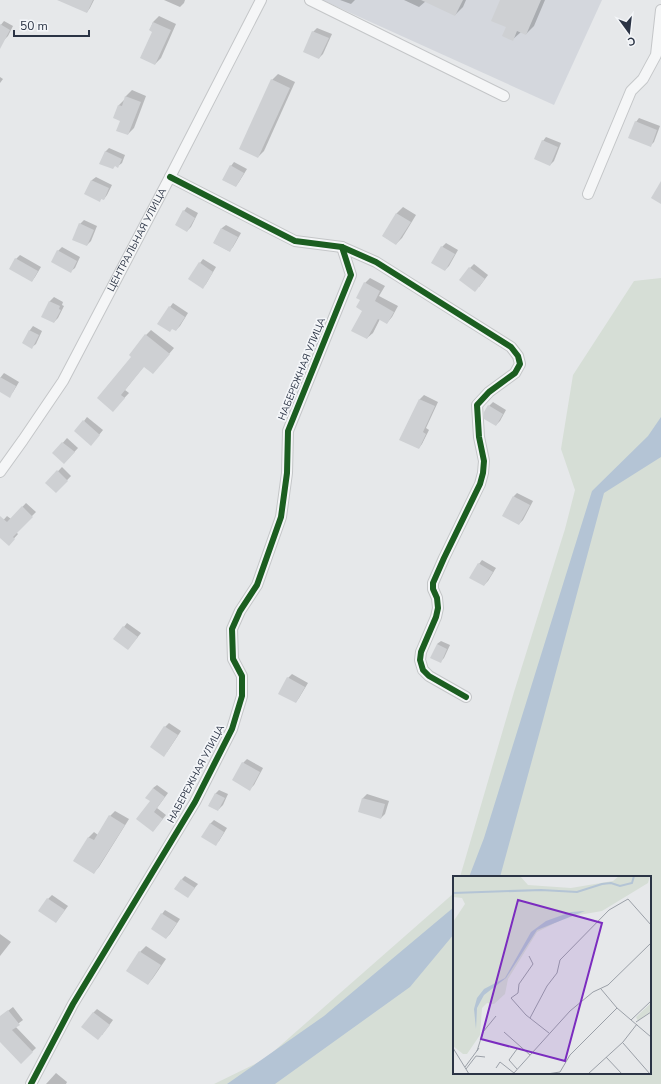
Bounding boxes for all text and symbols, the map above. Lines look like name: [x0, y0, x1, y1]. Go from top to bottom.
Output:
scale bar: [14, 12, 89, 38]
north arrow: [609, 12, 649, 52]
text: 50 m: [20, 18, 48, 34]
text: С: [625, 33, 637, 50]
street label: ЦЕНТРАЛЬНАЯ УЛИЦА: [104, 185, 170, 294]
street label: НАБЕРЕЖНАЯ УЛИЦА: [275, 315, 329, 423]
street label: НАБЕРЕЖНАЯ УЛИЦА: [164, 722, 228, 826]
inset map: [453, 876, 651, 1074]

